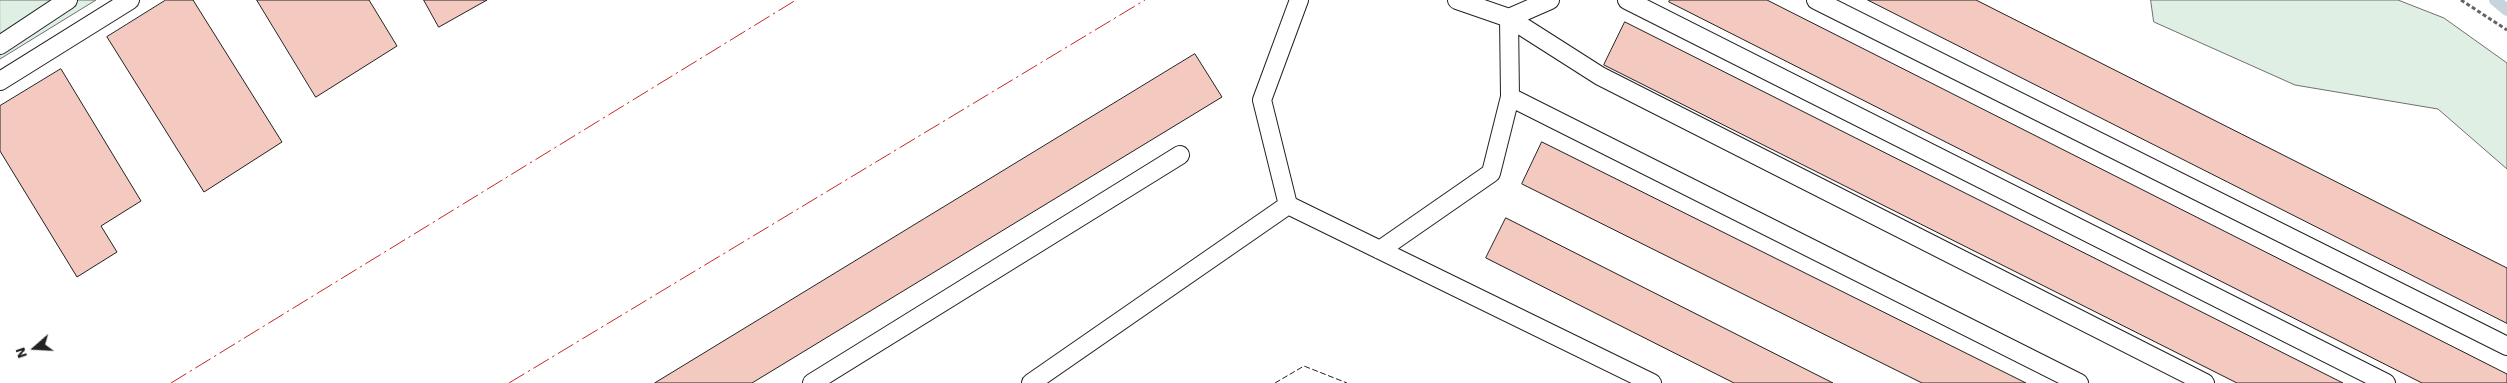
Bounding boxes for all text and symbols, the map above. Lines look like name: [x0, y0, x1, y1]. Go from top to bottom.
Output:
north arrow: [10, 323, 60, 373]
text: N: [12, 345, 30, 360]

